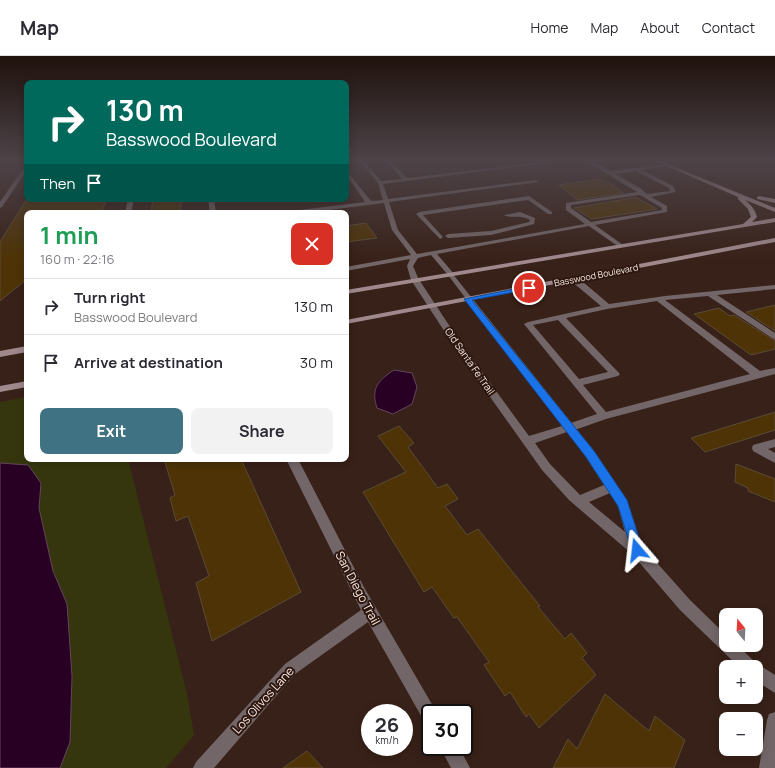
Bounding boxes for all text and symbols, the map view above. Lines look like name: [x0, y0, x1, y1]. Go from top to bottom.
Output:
text: Map: [20, 15, 59, 41]
text: Home: [531, 18, 568, 37]
text: Map: [590, 18, 618, 37]
text: About: [640, 18, 680, 37]
text: Contact: [702, 18, 755, 37]
text: 130 m: [106, 91, 184, 129]
icon: right: [40, 96, 92, 148]
text: Basswood Boulevard: [106, 127, 277, 151]
icon: arrive: [83, 172, 105, 194]
text: Then: [40, 173, 75, 194]
text: 1 min: [40, 218, 99, 251]
button: close: [291, 223, 333, 265]
text: 160 m · 22:16: [40, 250, 115, 268]
street label: Basswood Boulevard: [553, 260, 639, 290]
pin: [512, 271, 546, 305]
icon: arrive: [518, 277, 540, 299]
text: Turn right: [74, 287, 145, 308]
icon: right: [40, 296, 62, 318]
text: 130 m: [294, 296, 333, 317]
text: Basswood Boulevard: [74, 308, 197, 326]
street label: Old Santa Fe Trail: [442, 325, 498, 397]
icon: arrive: [40, 352, 62, 374]
text: Arrive at destination: [74, 352, 223, 373]
text: 30 m: [300, 352, 333, 373]
button: Exit: [40, 408, 183, 454]
button: Share: [191, 408, 333, 454]
position arrow: [616, 529, 658, 571]
street label: San Diego Trail: [331, 548, 385, 628]
north arrow: [719, 608, 763, 652]
map controls: [719, 608, 763, 756]
button: +: [719, 660, 763, 704]
street label: Los Olivos Lane: [228, 663, 298, 737]
speed limit sign: 30: [421, 704, 473, 756]
text: 26: [375, 711, 399, 738]
button: −: [719, 712, 763, 756]
text: km/h: [375, 733, 399, 747]

